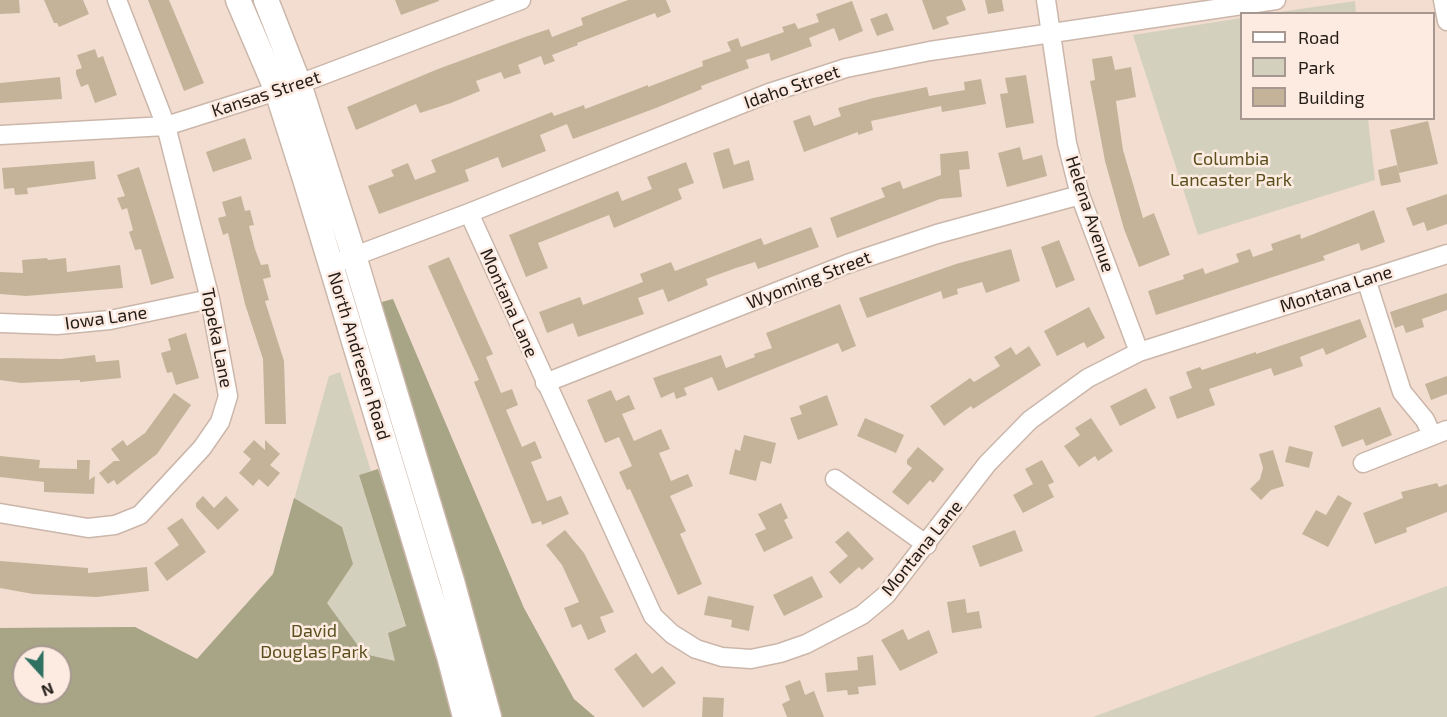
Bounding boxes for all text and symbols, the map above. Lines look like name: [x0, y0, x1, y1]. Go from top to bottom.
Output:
legend: [1240, 12, 1435, 120]
text: Road: [1298, 26, 1339, 48]
text: Park: [1298, 56, 1335, 78]
street label: Idaho Street: [741, 61, 843, 113]
street label: Kansas Street: [209, 66, 323, 122]
text: Building: [1298, 86, 1365, 108]
park label: Columbia Lancaster Park: [1170, 148, 1292, 190]
street label: Helena Avenue: [1061, 153, 1119, 275]
street label: Montana Lane: [475, 245, 543, 361]
street label: Wyoming Street: [744, 246, 874, 314]
street label: Montana Lane: [1277, 261, 1395, 317]
street label: North Andresen Road: [323, 269, 395, 443]
street label: Topeka Lane: [197, 286, 237, 390]
street label: Iowa Lane: [63, 302, 149, 334]
street label: Montana Lane: [877, 496, 967, 600]
park label: David Douglas Park: [260, 620, 368, 662]
north arrow: [12, 645, 72, 705]
text: N: [39, 679, 57, 701]

